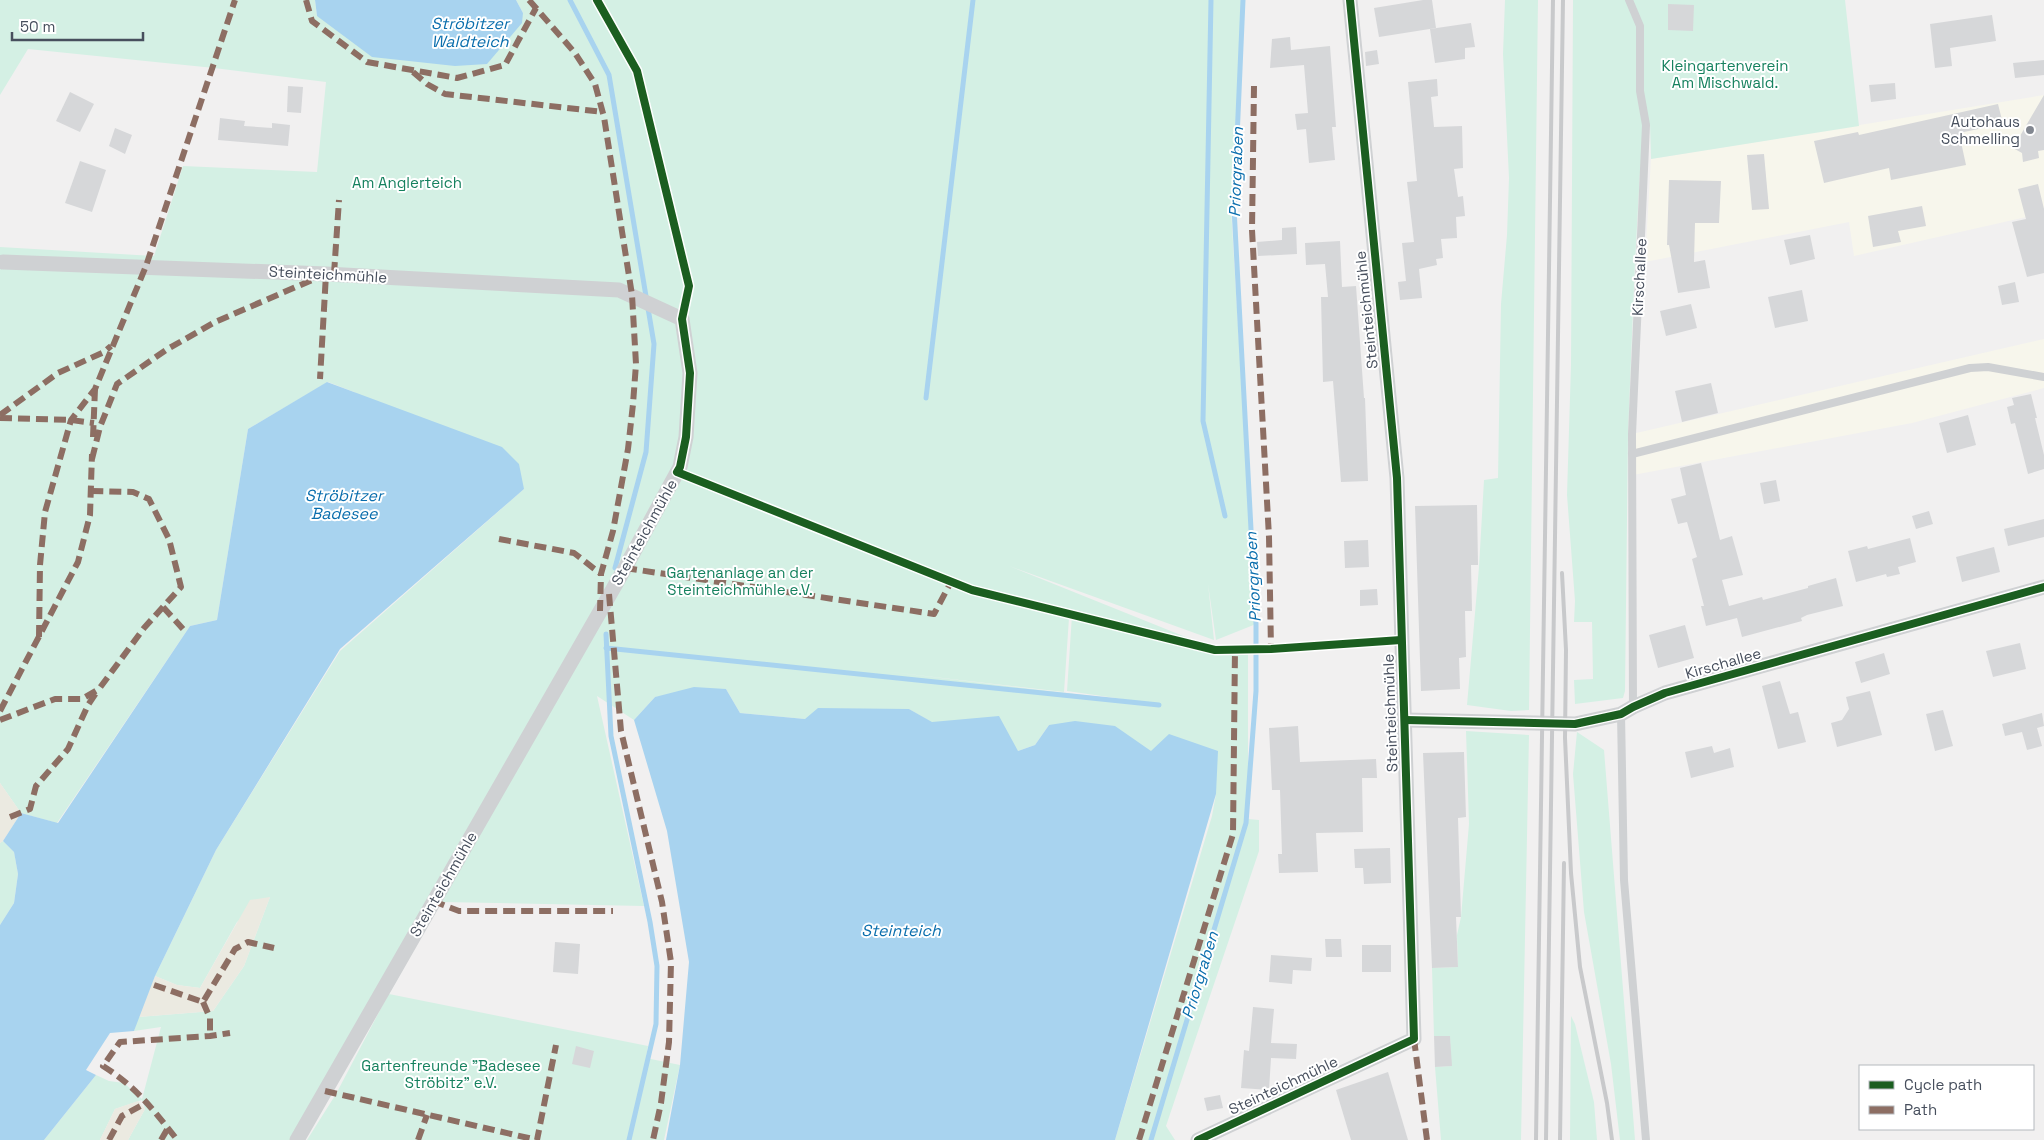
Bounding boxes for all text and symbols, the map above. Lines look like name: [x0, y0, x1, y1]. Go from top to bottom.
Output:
scale bar: [12, 10, 144, 42]
water label: Ströbitzer Waldteich: [431, 13, 511, 52]
text: 50 m: [20, 17, 55, 36]
park label: Kleingartenverein Am Mischwald.: [1662, 56, 1788, 92]
place label: Autohaus Schmelling: [1941, 112, 2020, 148]
marker: Autohaus Schmelling: [2024, 124, 2036, 136]
water label: Priorgraben: [1224, 125, 1248, 217]
park label: Am Anglerteich: [352, 173, 462, 192]
street label: Kirschallee: [1627, 237, 1651, 317]
street label: Steinteichmühle: [1350, 250, 1382, 370]
street label: Steinteichmühle: [268, 261, 388, 287]
street label: Steinteichmühle: [607, 476, 681, 588]
water label: Ströbitzer Badesee: [305, 485, 385, 524]
water label: Priorgraben: [1240, 530, 1266, 623]
park label: Gartenanlage an der Steinteichmühle e.V.: [666, 563, 814, 599]
street label: Kirschallee: [1683, 643, 1763, 683]
street label: Steinteichmühle: [1378, 653, 1402, 773]
street label: Steinteichmühle: [405, 828, 481, 940]
water label: Steinteich: [861, 920, 942, 941]
water label: Priorgraben: [1177, 928, 1224, 1021]
street label: Steinteichmühle: [1225, 1051, 1341, 1119]
park label: Gartenfreunde "Badesee Ströbitz" e.V.: [361, 1056, 541, 1092]
legend: [1859, 1065, 2034, 1130]
text: Cycle path: [1904, 1075, 1982, 1094]
text: Path: [1904, 1100, 1937, 1119]

